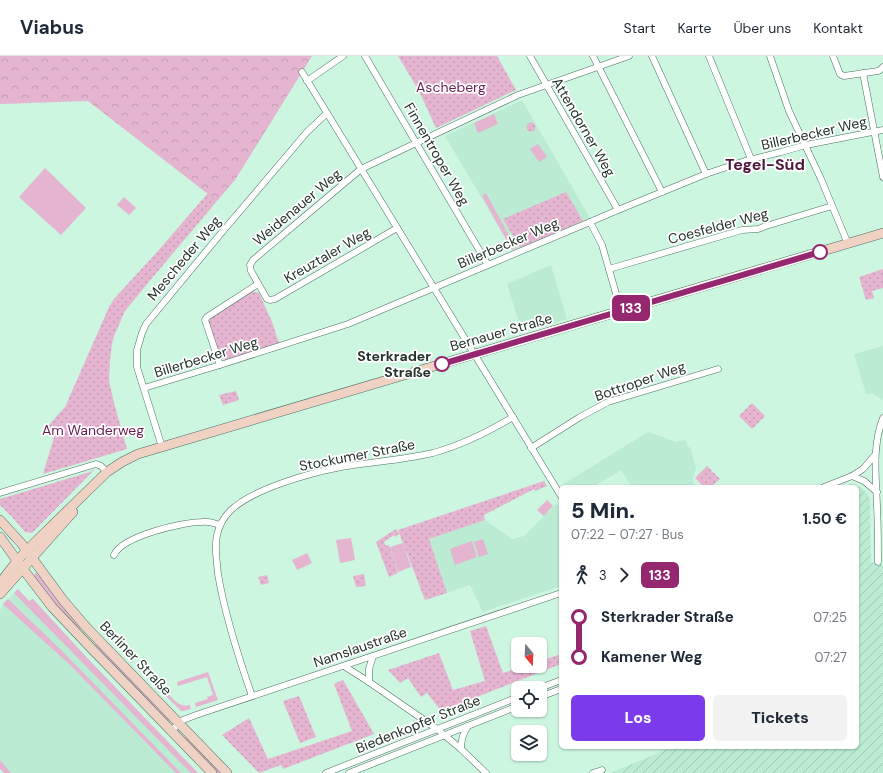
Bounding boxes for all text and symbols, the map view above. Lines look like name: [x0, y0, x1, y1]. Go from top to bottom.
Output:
text: Viabus: [20, 15, 84, 40]
text: Start: [624, 19, 655, 37]
text: Karte: [677, 19, 711, 37]
text: Über uns: [733, 19, 791, 37]
text: Kontakt: [813, 19, 863, 37]
street label: Attendorner Weg: [548, 74, 620, 180]
park label: Ascheberg: [416, 78, 486, 96]
street label: Finnentroper Weg: [400, 99, 474, 209]
street label: Billerbecker Weg: [759, 112, 869, 154]
district label: Tegel-Süd: [725, 154, 805, 175]
street label: Weidenauer Weg: [249, 165, 345, 249]
street label: Coesfelder Weg: [666, 204, 770, 248]
street label: Mescheder Weg: [143, 212, 225, 304]
street label: Billerbecker Weg: [455, 214, 561, 272]
street label: Kreuztaler Weg: [280, 223, 374, 287]
unlabelled marker: [812, 244, 828, 260]
line badge: 133: [608, 295, 654, 321]
text: 133: [620, 299, 642, 317]
street label: Bernauer Straße: [448, 309, 554, 355]
street label: Billerbecker Weg: [152, 333, 260, 381]
place label: Sterkrader Straße: [357, 347, 431, 381]
marker: Sterkrader Straße: [434, 356, 450, 372]
street label: Bottroper Weg: [592, 357, 688, 405]
park label: Am Wanderweg: [42, 421, 144, 439]
street label: Stockumer Straße: [298, 435, 416, 475]
text: 5 Min.: [571, 496, 635, 525]
text: 1.50 €: [802, 509, 847, 529]
text: 07:22 – 07:27 · Bus: [571, 526, 684, 543]
icon: walk: [571, 564, 593, 586]
icon: forward: [613, 564, 635, 586]
text: 133: [649, 566, 671, 584]
text: 3: [599, 567, 607, 584]
text: Sterkrader Straße: [601, 607, 734, 627]
text: 07:25: [813, 609, 847, 626]
street label: Berliner Straße: [96, 617, 176, 699]
street label: Namslaustraße: [311, 623, 409, 671]
north arrow: [511, 637, 547, 673]
map controls: [511, 637, 547, 761]
text: Kamener Weg: [601, 647, 702, 667]
text: 07:27: [815, 649, 847, 666]
button: locate: [511, 681, 547, 717]
street label: Biedenkopfer Straße: [353, 691, 483, 757]
button: Los: [571, 695, 705, 741]
button: Tickets: [713, 695, 847, 741]
button: layers: [511, 725, 547, 761]

